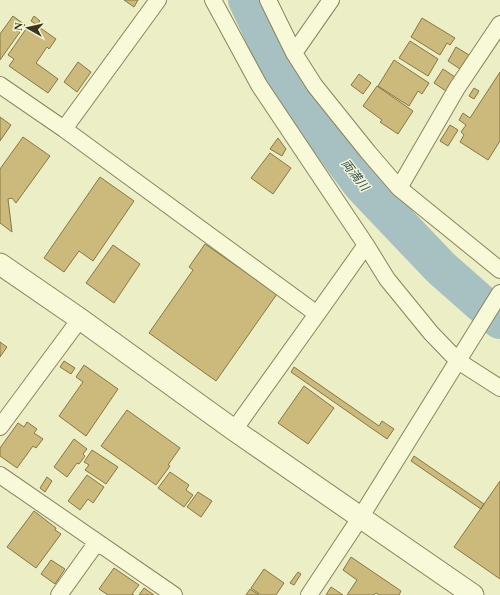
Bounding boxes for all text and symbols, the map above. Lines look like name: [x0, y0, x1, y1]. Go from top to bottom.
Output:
north arrow: [8, 8, 48, 48]
text: N: [12, 22, 25, 31]
water label: 両満川: [338, 157, 373, 195]

